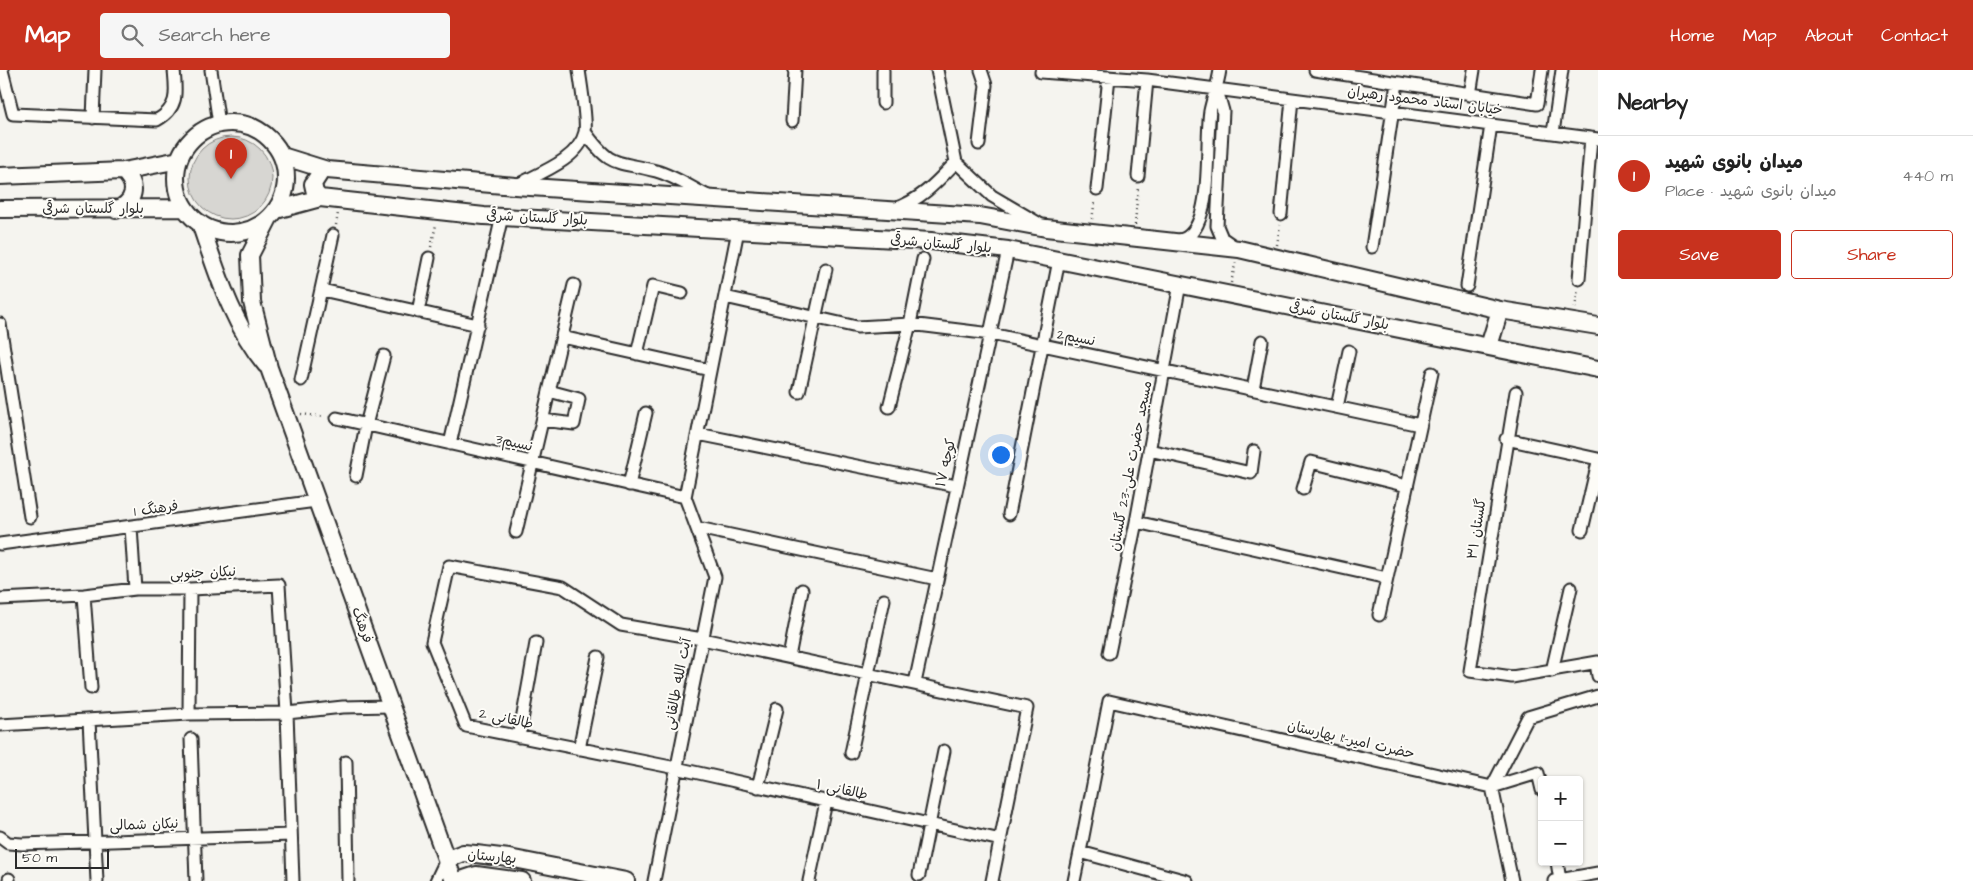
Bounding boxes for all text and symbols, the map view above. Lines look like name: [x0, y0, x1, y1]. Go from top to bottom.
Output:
search box: [100, 13, 450, 58]
text: Map: [25, 18, 70, 52]
icon: search: [118, 21, 146, 49]
text: Search here: [158, 22, 271, 49]
text: Home: [1670, 23, 1715, 48]
text: Map: [1743, 23, 1777, 48]
text: About: [1805, 23, 1853, 48]
text: Contact: [1881, 23, 1948, 48]
street label: خیابان استاد محمود رهبران: [1346, 82, 1504, 120]
text: Nearby: [1618, 88, 1688, 117]
pin: 1: [215, 138, 247, 179]
text: میدان بانوی شهید: [1665, 149, 1803, 176]
text: 1: [1633, 165, 1635, 187]
text: 440 m: [1902, 165, 1953, 187]
text: Place · میدان بانوی شهید: [1665, 180, 1837, 202]
street label: بلوار گلستان شرقی: [42, 199, 144, 219]
street label: بلوار گلستان شرقی: [486, 205, 588, 231]
street label: بلوار گلستان شرقی: [890, 230, 992, 258]
button: Save: [1618, 230, 1781, 279]
button: Share: [1791, 230, 1953, 279]
street label: بلوار گلستان شرقی: [1287, 296, 1391, 336]
street label: نسیم2: [1055, 325, 1097, 351]
street label: مسجد حضرت علی-23 گلستان: [1105, 379, 1157, 553]
street label: نسیم3: [493, 429, 535, 457]
street label: کوچه ۱۷: [931, 437, 961, 489]
your location: [988, 442, 1014, 468]
street label: فرهنگ 1: [133, 496, 179, 522]
street label: گلستان ۳۱: [1462, 497, 1492, 561]
street label: نیکان جنوبی: [170, 562, 236, 584]
street label: فرهنگ: [346, 604, 378, 646]
street label: آیت الله طالقانی: [659, 636, 697, 732]
street label: طالقانی 2: [477, 703, 535, 735]
street label: حضرت امیر-11 بهارستان: [1285, 716, 1417, 764]
street label: طالقانی ۱: [814, 775, 870, 805]
map controls: [1538, 776, 1583, 866]
button: +: [1538, 776, 1583, 821]
street label: نیکان شمالی: [109, 814, 179, 836]
button: −: [1538, 821, 1583, 866]
street label: بهارستان: [467, 845, 517, 869]
scale bar: [15, 846, 109, 869]
text: 50 m: [22, 848, 57, 868]

